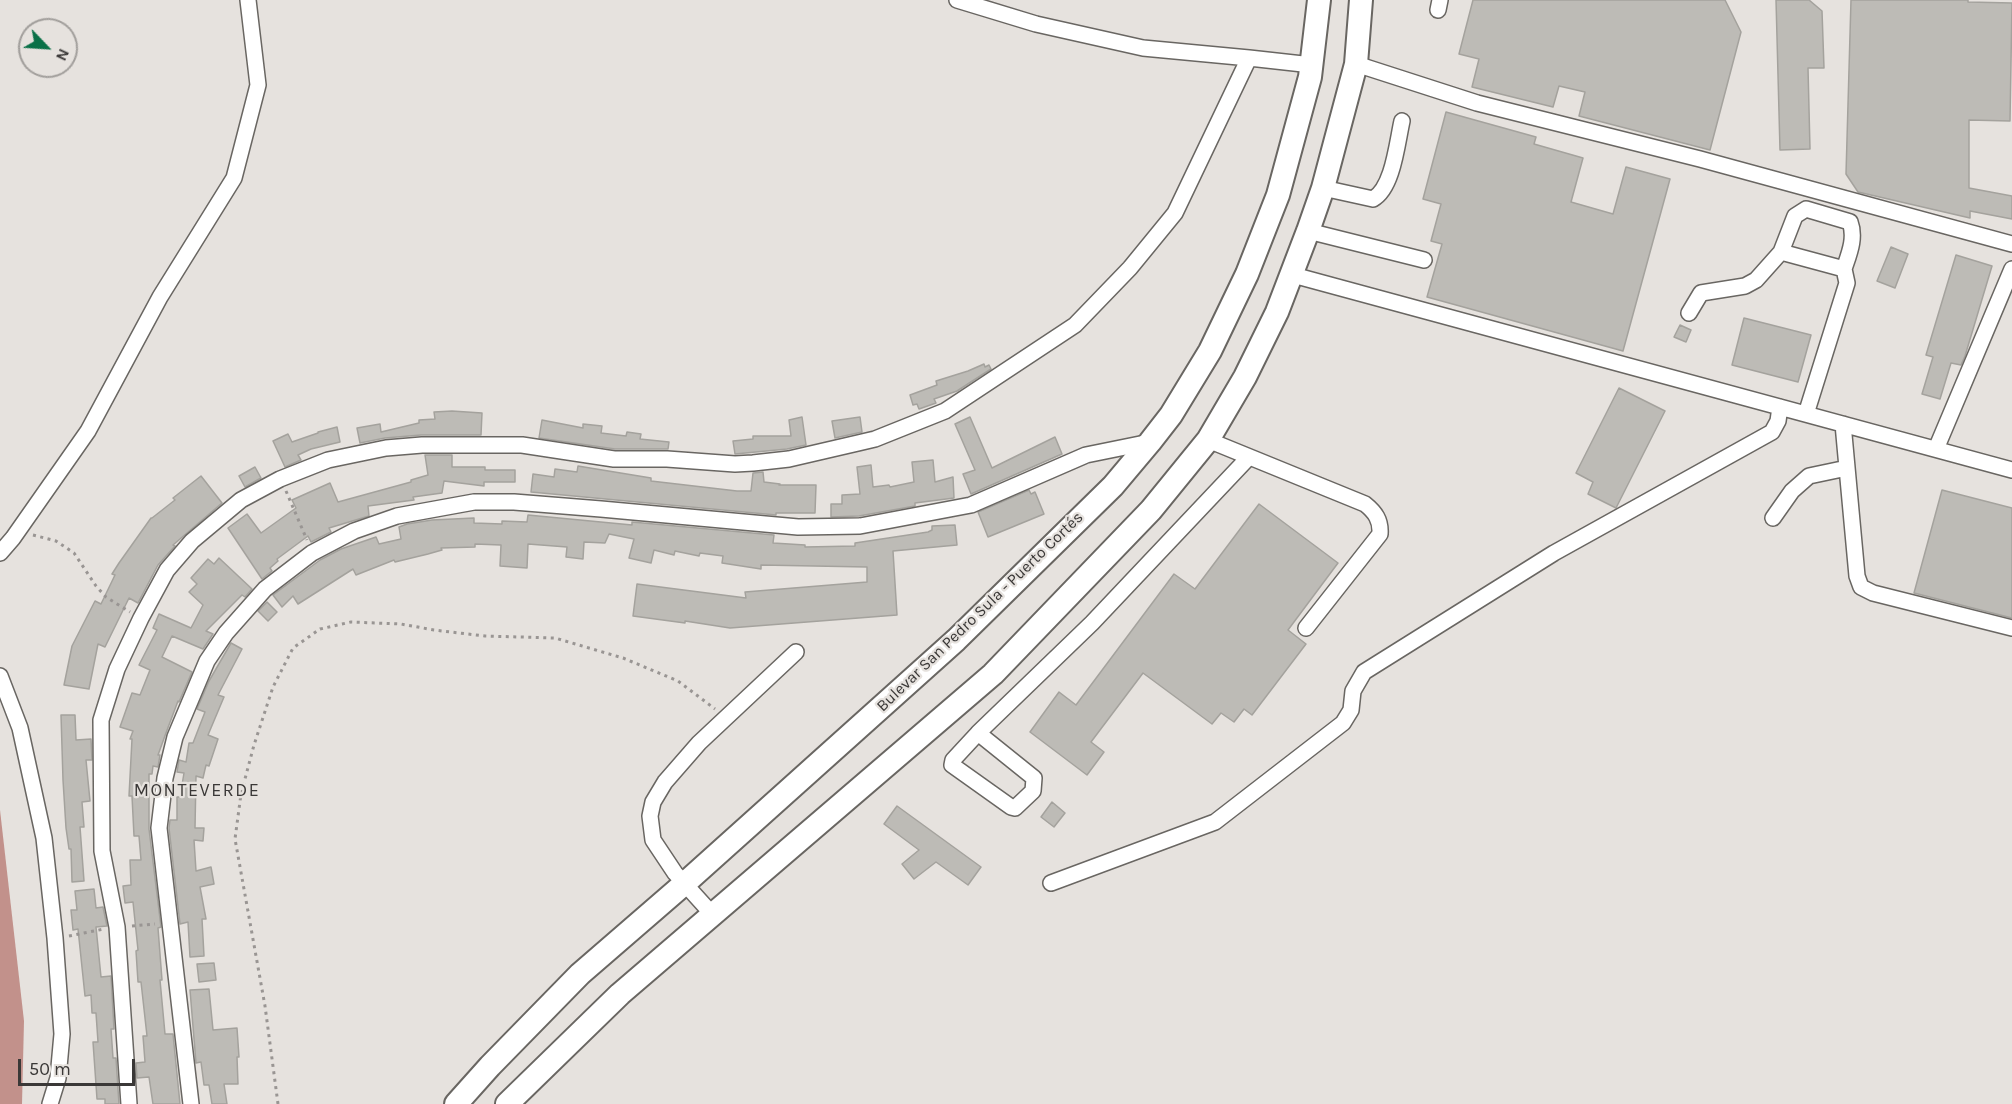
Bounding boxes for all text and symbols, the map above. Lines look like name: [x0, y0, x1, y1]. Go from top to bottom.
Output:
north arrow: [18, 18, 78, 78]
text: N: [52, 46, 74, 64]
street label: Bulevar San Pedro Sula - Puerto Cortés: [873, 508, 1087, 716]
district label: MONTEVERDE: [134, 780, 260, 802]
scale bar: [21, 1047, 138, 1085]
text: 50 m: [29, 1058, 71, 1080]

